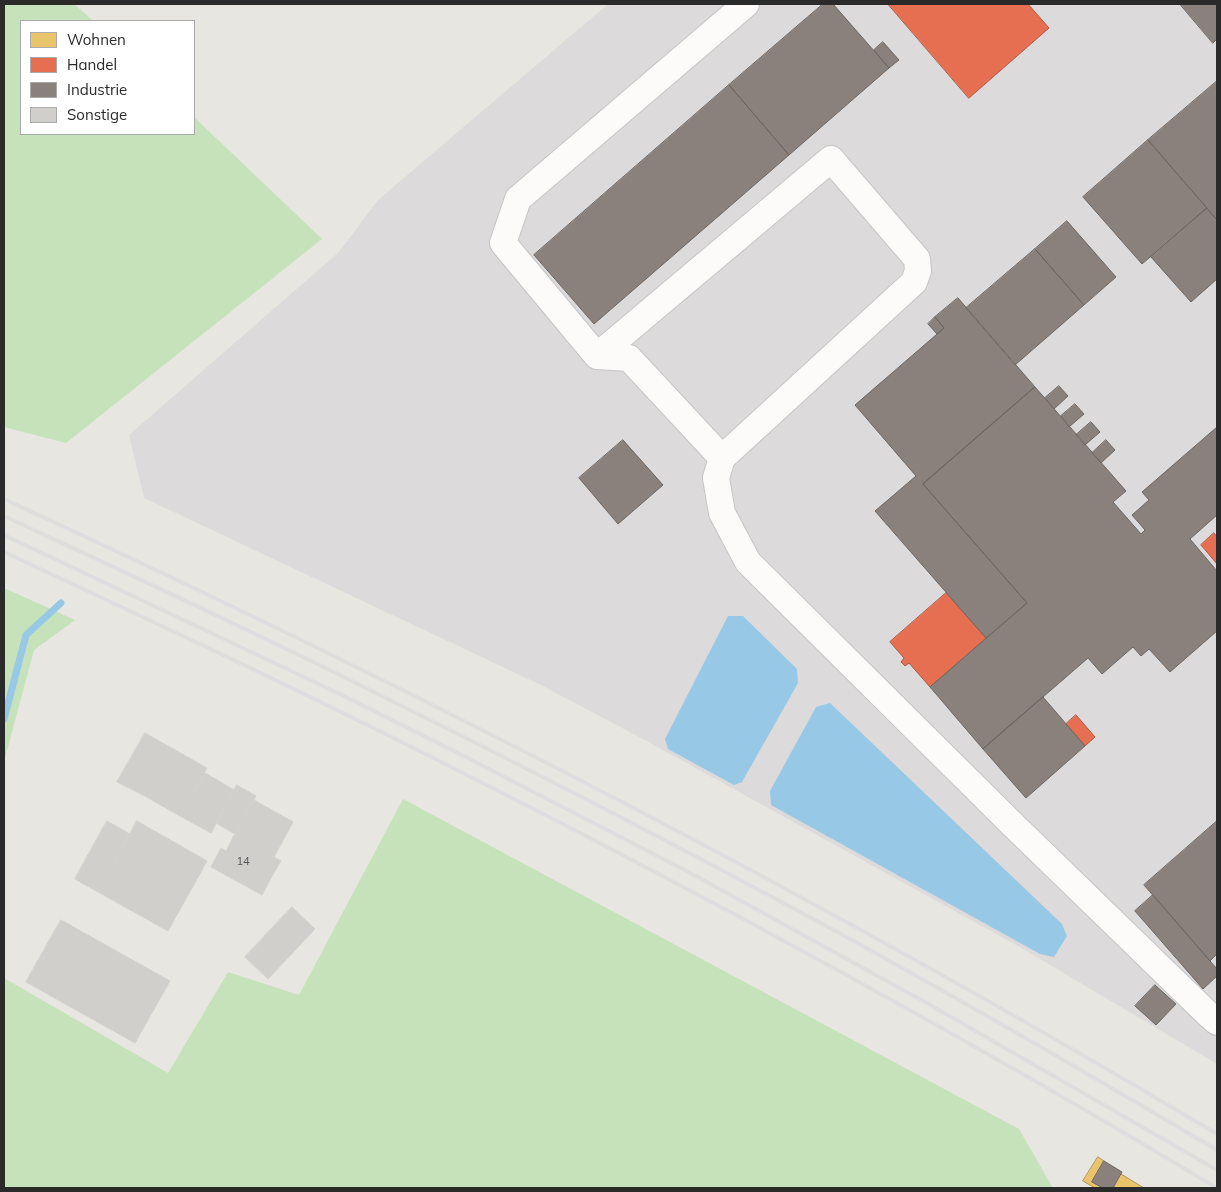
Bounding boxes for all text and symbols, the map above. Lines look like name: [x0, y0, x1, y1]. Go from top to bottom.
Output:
legend: [20, 20, 195, 135]
text: Wohnen: [67, 30, 126, 49]
text: Handel: [67, 55, 117, 74]
text: Industrie: [67, 80, 127, 99]
text: Sonstige: [67, 105, 127, 124]
house number: 14: [236, 855, 250, 869]

